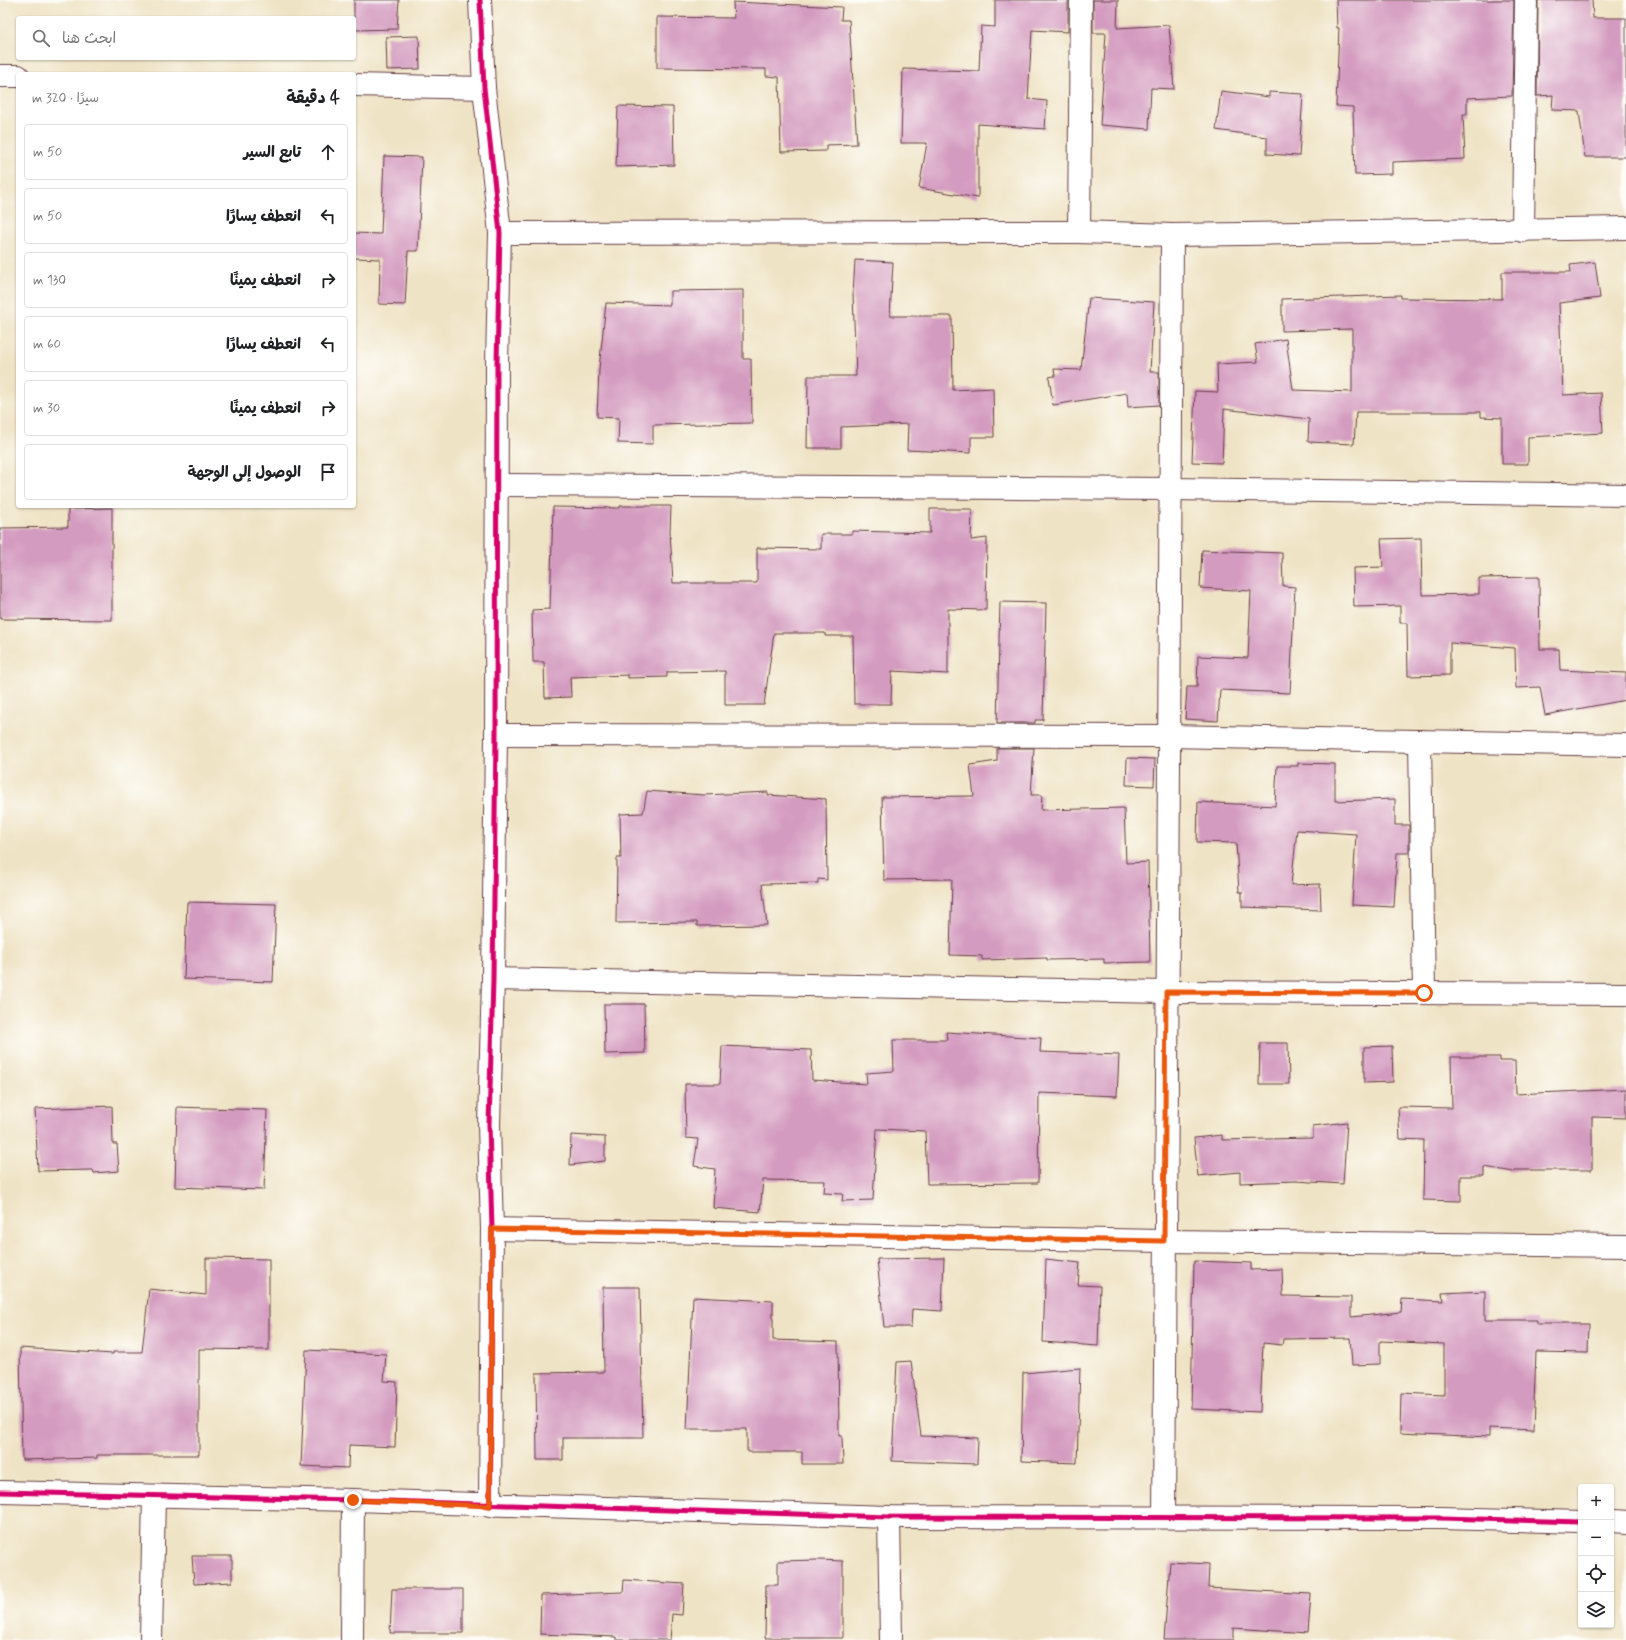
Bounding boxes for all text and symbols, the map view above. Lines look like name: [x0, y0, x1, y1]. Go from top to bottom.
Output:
search box: [16, 16, 356, 60]
icon: search: [30, 27, 52, 49]
text: ابحث هنا: [62, 29, 116, 49]
text: 4 دقيقة: [286, 87, 340, 109]
text: سيرًا · 320 m: [32, 90, 99, 107]
icon: ahead: [317, 141, 339, 163]
text: تابع السير: [243, 143, 301, 163]
text: 50 m: [33, 144, 62, 161]
icon: left: [317, 205, 339, 227]
text: انعطف يسارًا: [226, 207, 301, 227]
text: 50 m: [33, 208, 62, 225]
icon: right: [317, 269, 339, 291]
text: انعطف يمينًا: [230, 271, 301, 291]
text: 130 m: [33, 272, 66, 289]
icon: left: [317, 333, 339, 355]
text: انعطف يسارًا: [226, 335, 301, 355]
text: 60 m: [33, 336, 61, 353]
icon: right: [317, 397, 339, 419]
text: انعطف يمينًا: [230, 399, 301, 419]
text: 30 m: [33, 400, 60, 417]
icon: arrive: [317, 461, 339, 483]
text: الوصول إلى الوجهة: [187, 463, 301, 483]
route start: [1415, 984, 1433, 1002]
map controls: [1578, 1484, 1614, 1628]
button: +: [1578, 1484, 1614, 1520]
route end: [344, 1491, 362, 1509]
button: −: [1578, 1520, 1614, 1556]
button: locate: [1578, 1556, 1614, 1592]
button: layers: [1578, 1592, 1614, 1628]

